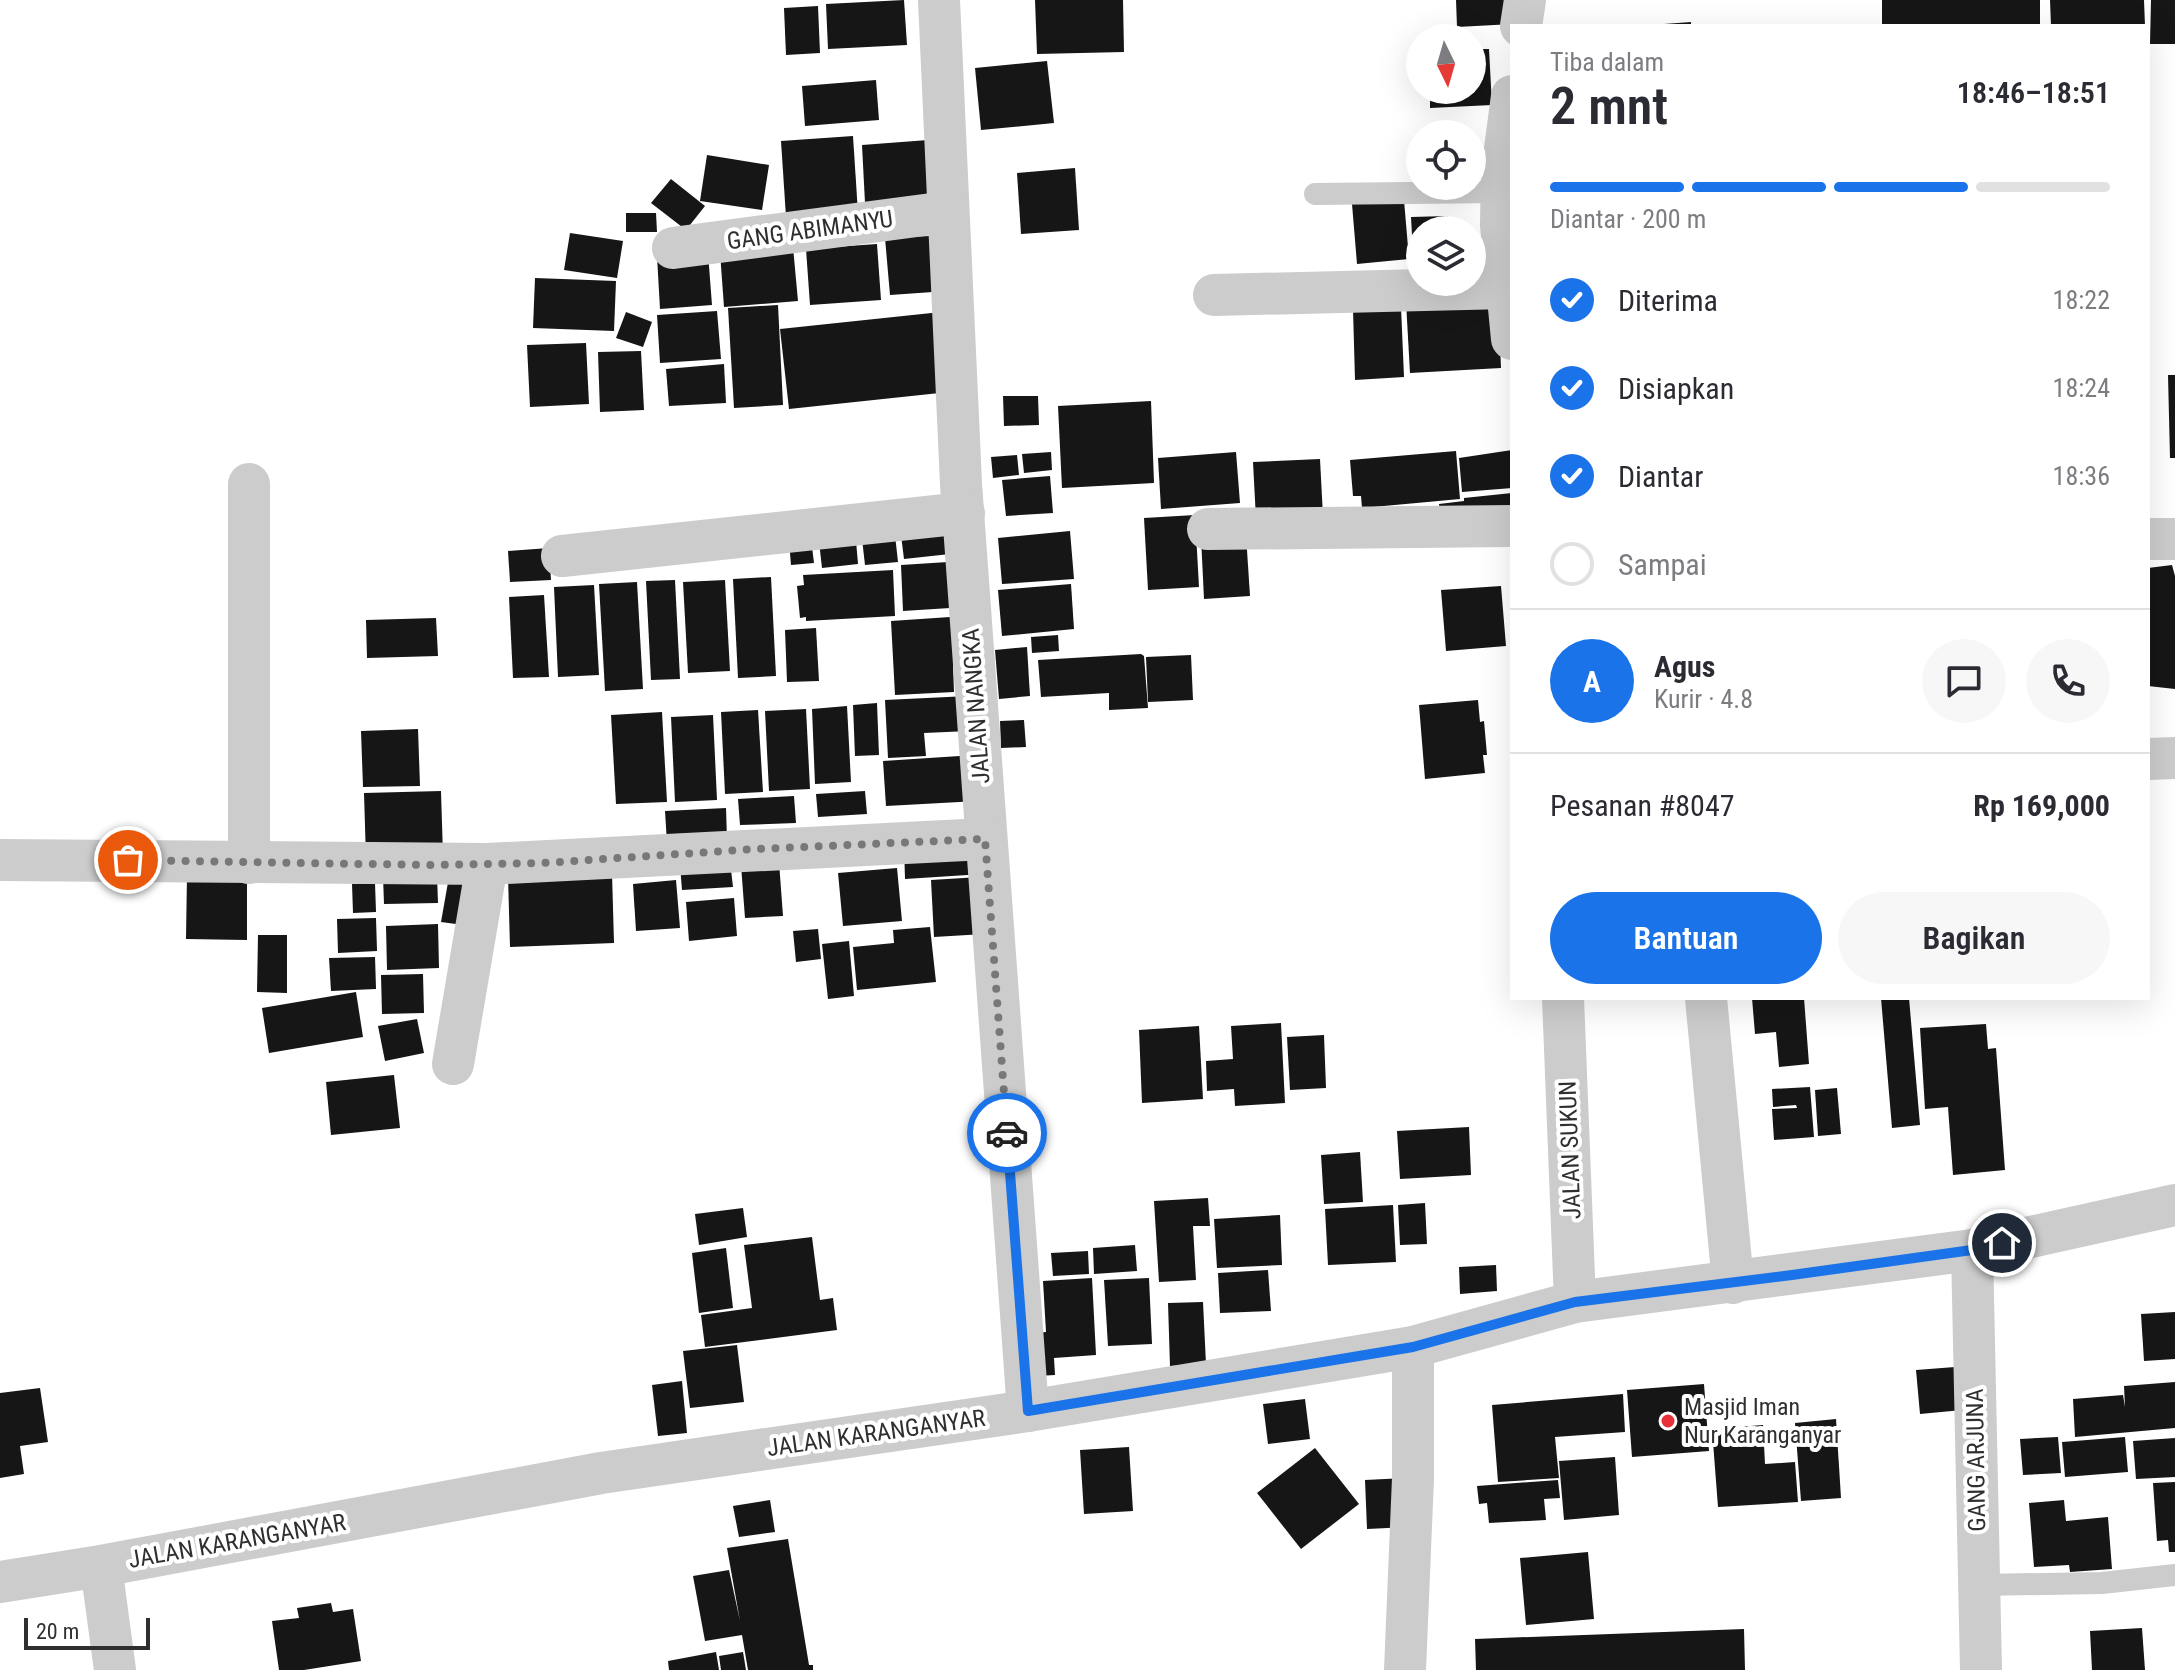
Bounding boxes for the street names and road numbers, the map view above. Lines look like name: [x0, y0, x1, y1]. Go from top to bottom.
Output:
street label: GANG ABIMANYU: [725, 205, 895, 255]
street label: JALAN NANGKA: [957, 627, 995, 785]
street label: JALAN SUKUN: [1554, 1080, 1586, 1220]
street label: GANG ARJUNA: [1961, 1388, 1991, 1532]
street label: JALAN KARANGANYAR: [765, 1404, 987, 1462]
street label: JALAN KARANGANYAR: [126, 1508, 348, 1574]

